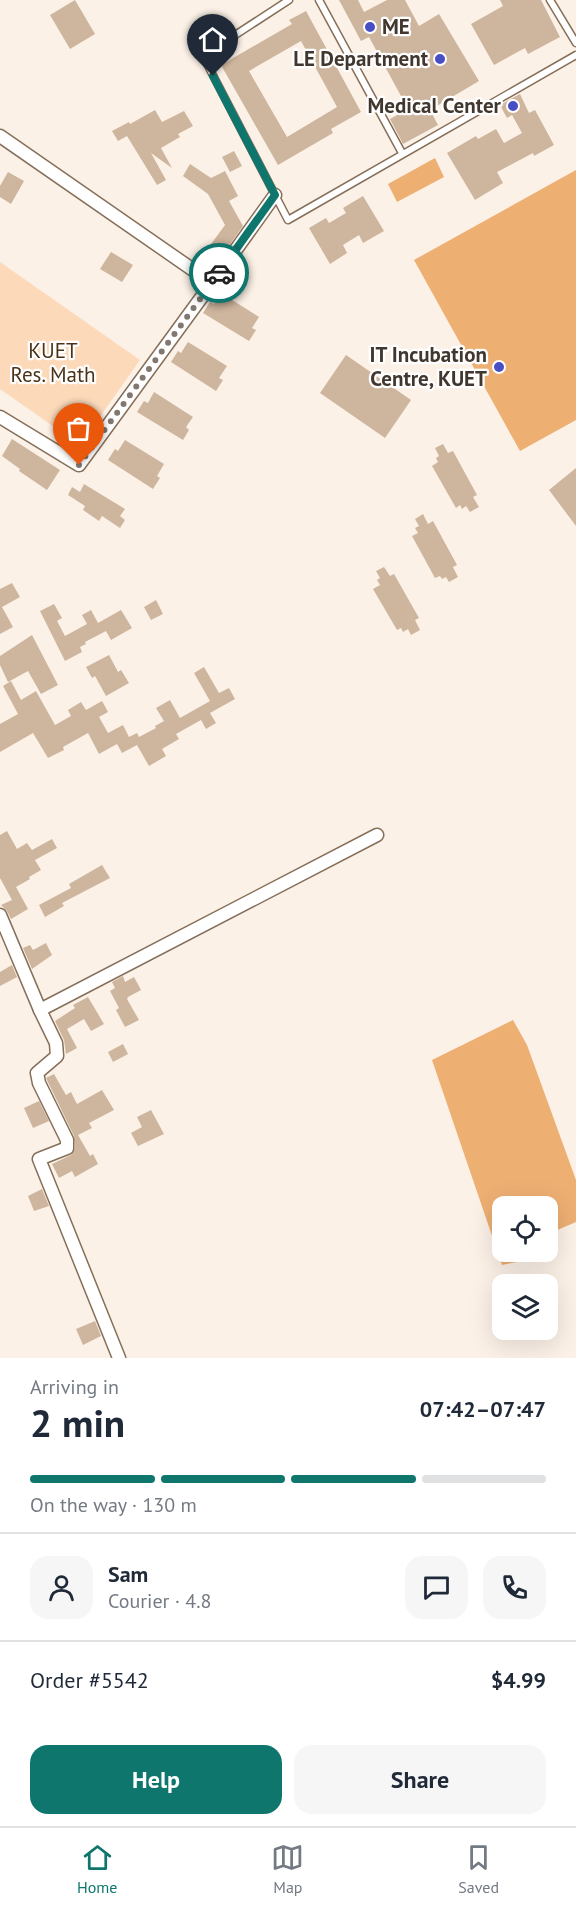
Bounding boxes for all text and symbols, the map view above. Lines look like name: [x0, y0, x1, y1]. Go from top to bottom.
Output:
place label: ME: [382, 13, 410, 40]
pin: [187, 14, 238, 76]
marker: ME: [363, 20, 377, 34]
icon: home: [196, 23, 229, 56]
place label: LE Department: [293, 45, 429, 72]
marker: LE Department: [433, 52, 447, 66]
place label: Medical Center: [367, 92, 502, 119]
marker: Medical Center: [506, 99, 520, 113]
courier: [189, 243, 249, 303]
icon: car: [203, 257, 236, 290]
park label: KUET Res. Math: [10, 337, 96, 388]
place label: IT Incubation Centre, KUET: [369, 341, 487, 392]
marker: IT Incubation Centre, KUET: [492, 360, 506, 374]
pin: [53, 403, 104, 465]
icon: bag: [62, 412, 95, 445]
map controls: [492, 1196, 558, 1340]
button: locate: [492, 1196, 558, 1262]
button: layers: [492, 1274, 558, 1340]
text: Arriving in: [30, 1374, 119, 1400]
text: 07:42–07:47: [420, 1395, 546, 1423]
text: 2 min: [30, 1397, 125, 1448]
text: On the way · 130 m: [30, 1492, 197, 1518]
button: person: [30, 1556, 93, 1619]
button: chat: [405, 1556, 468, 1619]
button: phone: [483, 1556, 546, 1619]
text: Sam: [108, 1560, 148, 1588]
text: Courier · 4.8: [108, 1588, 211, 1614]
text: Order #5542: [30, 1666, 149, 1694]
text: $4.99: [491, 1666, 546, 1694]
button: Help: [30, 1745, 282, 1814]
button: Share: [294, 1745, 546, 1814]
tab: Home: [77, 1841, 117, 1897]
tab: Map: [271, 1841, 304, 1897]
tab: Saved: [458, 1841, 499, 1897]

